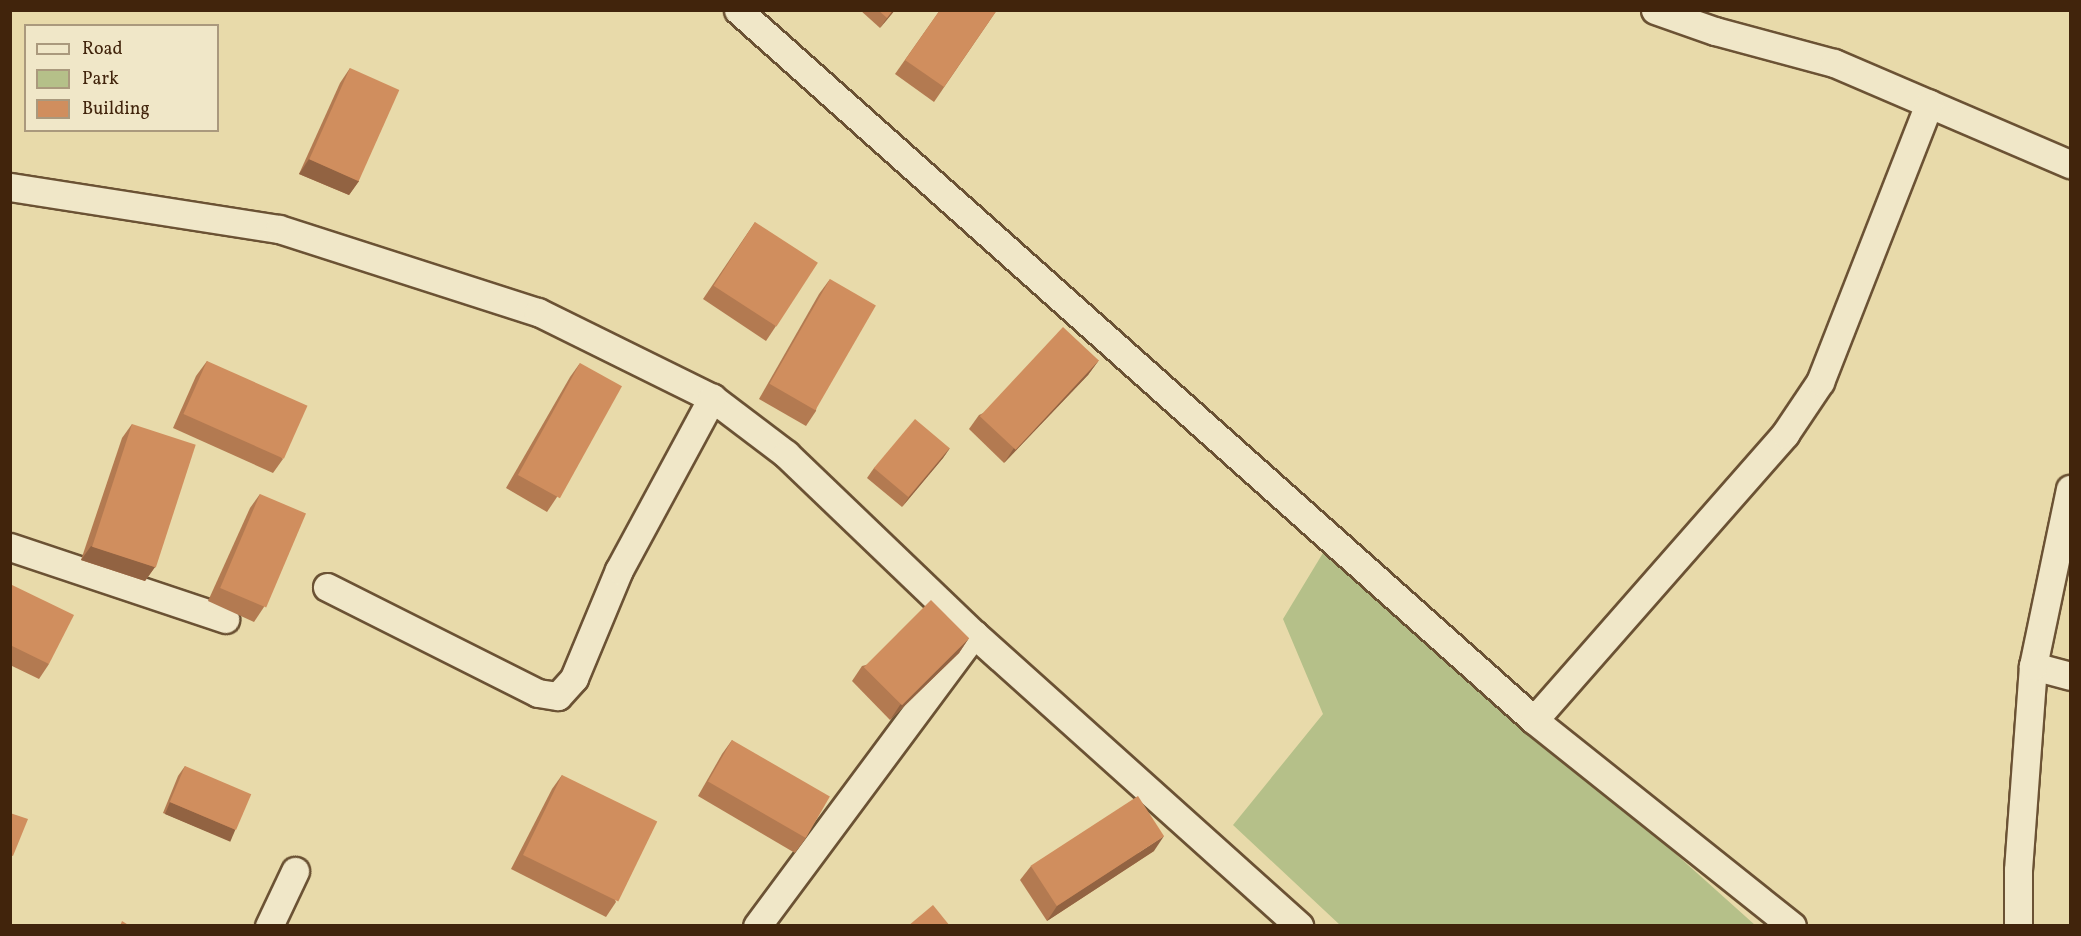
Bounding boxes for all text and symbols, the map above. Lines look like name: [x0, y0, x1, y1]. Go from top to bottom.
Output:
legend: [24, 24, 219, 132]
text: Road: [82, 37, 123, 62]
text: Park: [82, 67, 119, 92]
text: Building: [82, 97, 150, 122]

